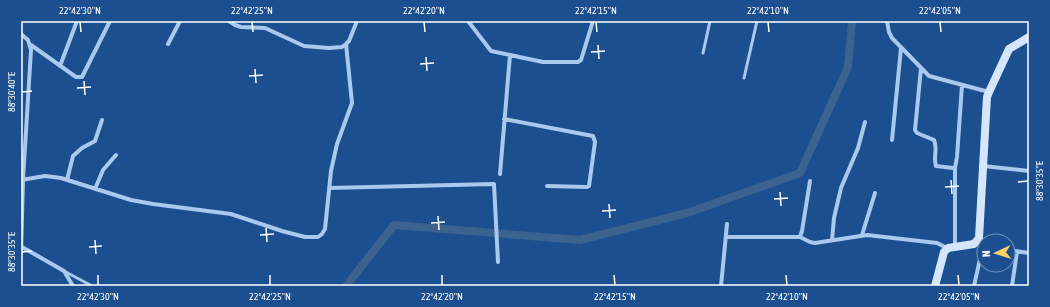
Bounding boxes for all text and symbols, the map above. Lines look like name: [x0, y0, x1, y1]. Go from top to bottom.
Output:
text: 22°42'30"N: [59, 5, 101, 16]
text: 22°42'25"N: [231, 5, 273, 16]
text: 22°42'20"N: [403, 5, 445, 16]
text: 22°42'15"N: [575, 5, 617, 16]
text: 22°42'10"N: [747, 5, 789, 16]
text: 22°42'05"N: [919, 5, 961, 16]
text: 88°30'40"E: [6, 71, 17, 112]
text: 88°30'35"E: [1034, 160, 1045, 201]
text: 88°30'35"E: [6, 231, 17, 272]
north arrow: [976, 233, 1016, 273]
text: N: [980, 250, 992, 257]
text: 22°42'30"N: [77, 291, 119, 302]
text: 22°42'25"N: [249, 291, 291, 302]
text: 22°42'20"N: [421, 291, 463, 302]
text: 22°42'15"N: [594, 291, 636, 302]
text: 22°42'10"N: [766, 291, 808, 302]
text: 22°42'05"N: [938, 291, 980, 302]

